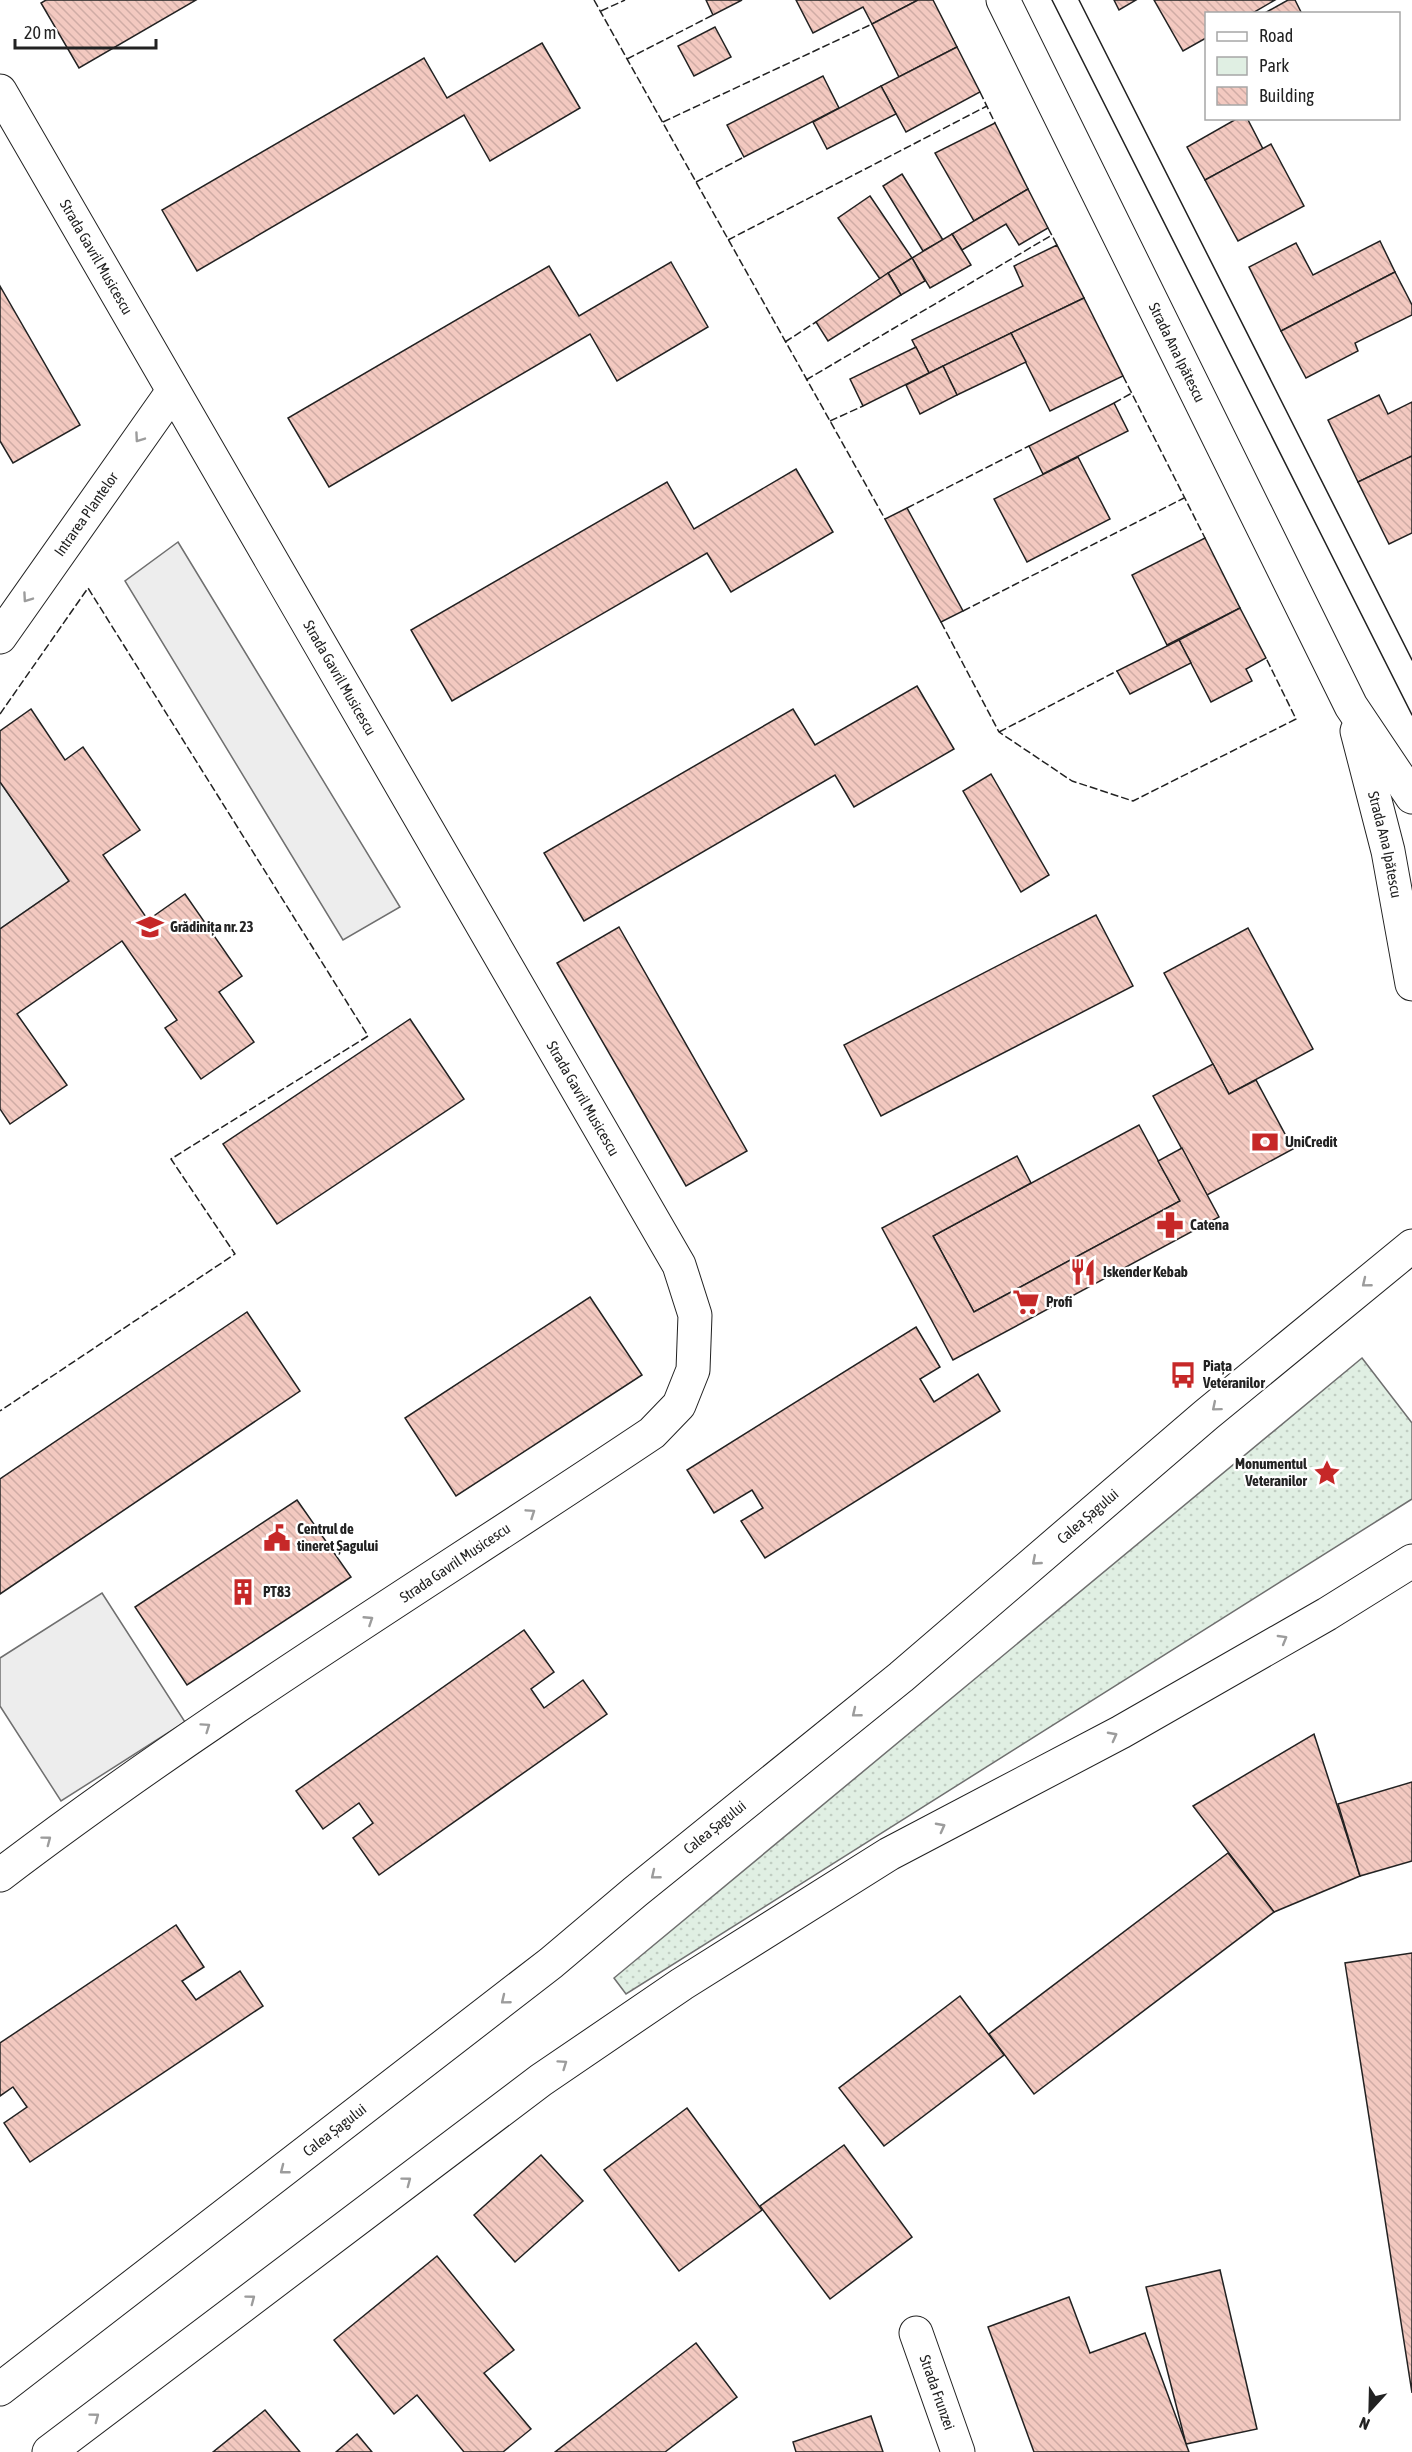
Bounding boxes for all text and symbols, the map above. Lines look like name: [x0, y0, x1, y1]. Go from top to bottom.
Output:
scale bar: [15, 12, 156, 50]
legend: [1205, 12, 1400, 120]
text: 20 m: [24, 22, 56, 43]
text: Road: [1259, 25, 1293, 46]
text: Park: [1259, 55, 1289, 76]
text: Building: [1259, 85, 1314, 106]
street label: Strada Gavril Musicescu: [57, 197, 136, 317]
street label: Strada Ana Ipătescu: [1146, 300, 1209, 405]
one-way arrow: [135, 432, 146, 443]
street label: Intrarea Plantelor: [51, 468, 122, 559]
one-way arrow: [23, 591, 34, 602]
street label: Strada Gavril Musicescu: [300, 617, 380, 738]
street label: Strada Ana Ipătescu: [1365, 789, 1405, 899]
school or university icon: Grădinița nr. 23: [135, 912, 165, 942]
place label: Grădinița nr. 23: [170, 918, 254, 936]
street label: Strada Gavril Musicescu: [543, 1038, 623, 1159]
bank icon: UniCredit: [1250, 1127, 1280, 1157]
place label: UniCredit: [1285, 1133, 1338, 1150]
pharmacy icon: Catena: [1155, 1210, 1185, 1240]
place label: Catena: [1190, 1216, 1229, 1233]
restaurant icon: Iskender Kebab: [1068, 1257, 1098, 1287]
place label: Iskender Kebab: [1103, 1263, 1188, 1280]
one-way arrow: [1362, 1276, 1373, 1287]
supermarket icon: Profi: [1011, 1287, 1041, 1317]
place label: Profi: [1046, 1293, 1072, 1310]
place label: Piața Veteranilor: [1202, 1357, 1265, 1391]
bus stop icon: Piața Veteranilor: [1168, 1360, 1198, 1390]
one-way arrow: [1212, 1400, 1223, 1411]
place label: Monumentul Veteranilor: [1235, 1455, 1308, 1489]
place icon: Monumentul Veteranilor: [1312, 1458, 1342, 1488]
street label: Calea Șagului: [1054, 1485, 1122, 1547]
one-way arrow: [525, 1509, 536, 1520]
street label: Strada Gavril Musicescu: [396, 1519, 513, 1606]
place label: Centrul de tineret Șagului: [296, 1520, 378, 1555]
public building icon: Centrul de tineret Șagului: [262, 1523, 292, 1553]
one-way arrow: [1032, 1554, 1043, 1565]
building icon: PT83: [228, 1577, 258, 1607]
place label: PT83: [263, 1583, 291, 1600]
one-way arrow: [363, 1616, 373, 1628]
one-way arrow: [1276, 1635, 1287, 1646]
one-way arrow: [852, 1706, 863, 1717]
one-way arrow: [199, 1723, 210, 1734]
one-way arrow: [1107, 1732, 1117, 1743]
street label: Calea Șagului: [680, 1797, 749, 1857]
one-way arrow: [934, 1823, 945, 1834]
one-way arrow: [40, 1836, 51, 1847]
one-way arrow: [651, 1868, 662, 1879]
one-way arrow: [501, 1993, 512, 2004]
one-way arrow: [556, 2061, 567, 2072]
street label: Calea Șagului: [299, 2100, 369, 2160]
one-way arrow: [280, 2163, 291, 2174]
one-way arrow: [400, 2178, 411, 2189]
one-way arrow: [244, 2295, 255, 2306]
street label: Strada Frunzei: [916, 2353, 958, 2432]
north arrow: [1340, 2380, 1400, 2440]
one-way arrow: [89, 2413, 100, 2424]
text: N: [1357, 2414, 1372, 2434]

